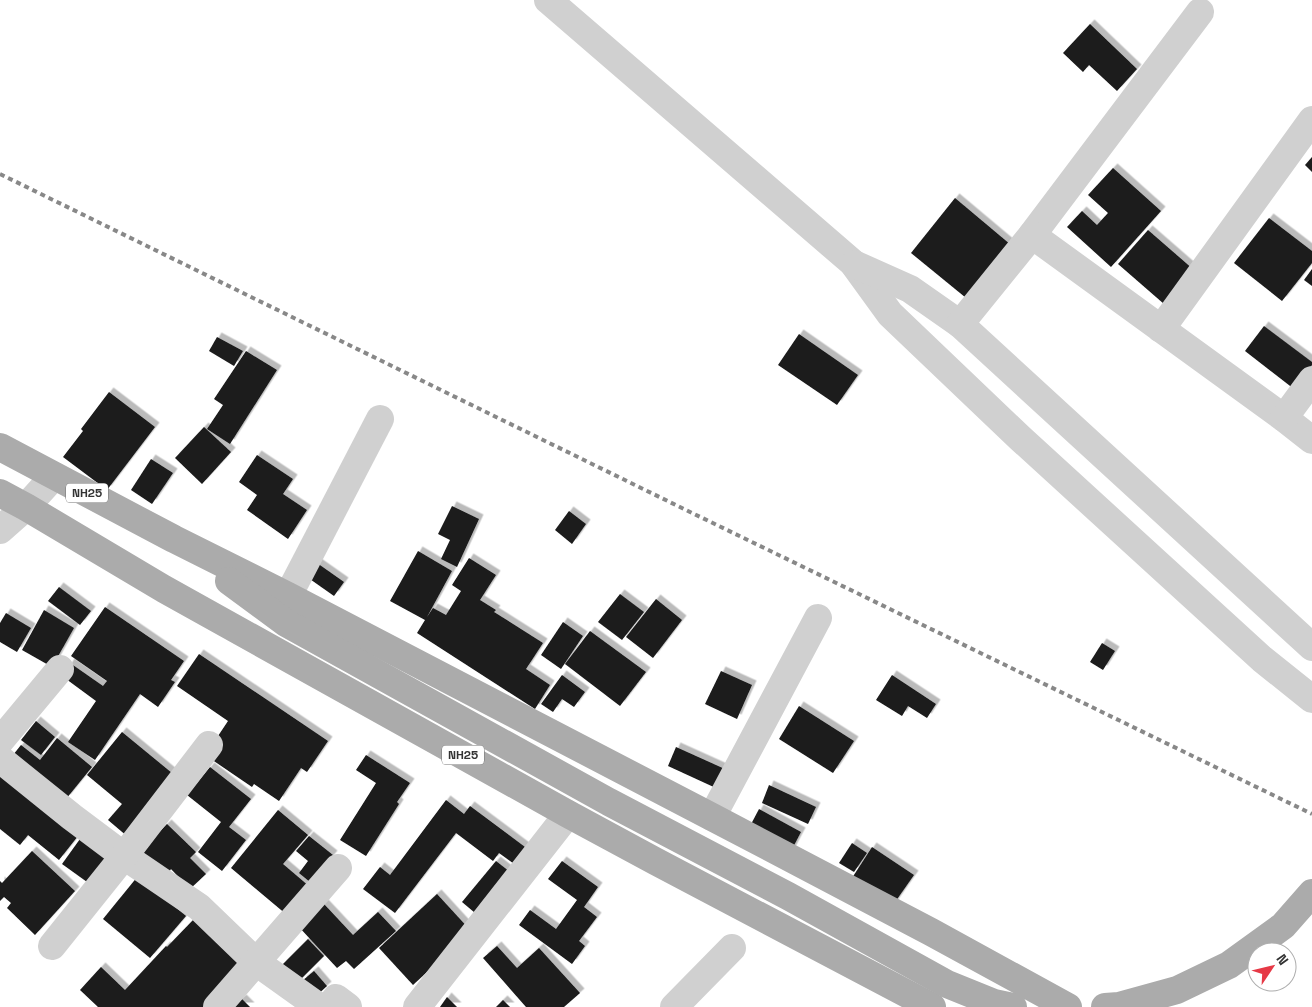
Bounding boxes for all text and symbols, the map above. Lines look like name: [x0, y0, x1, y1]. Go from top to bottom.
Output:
road number: NH25: [66, 483, 108, 502]
road number: NH25: [442, 746, 484, 764]
north arrow: [1247, 942, 1297, 992]
text: N: [1273, 951, 1293, 969]

